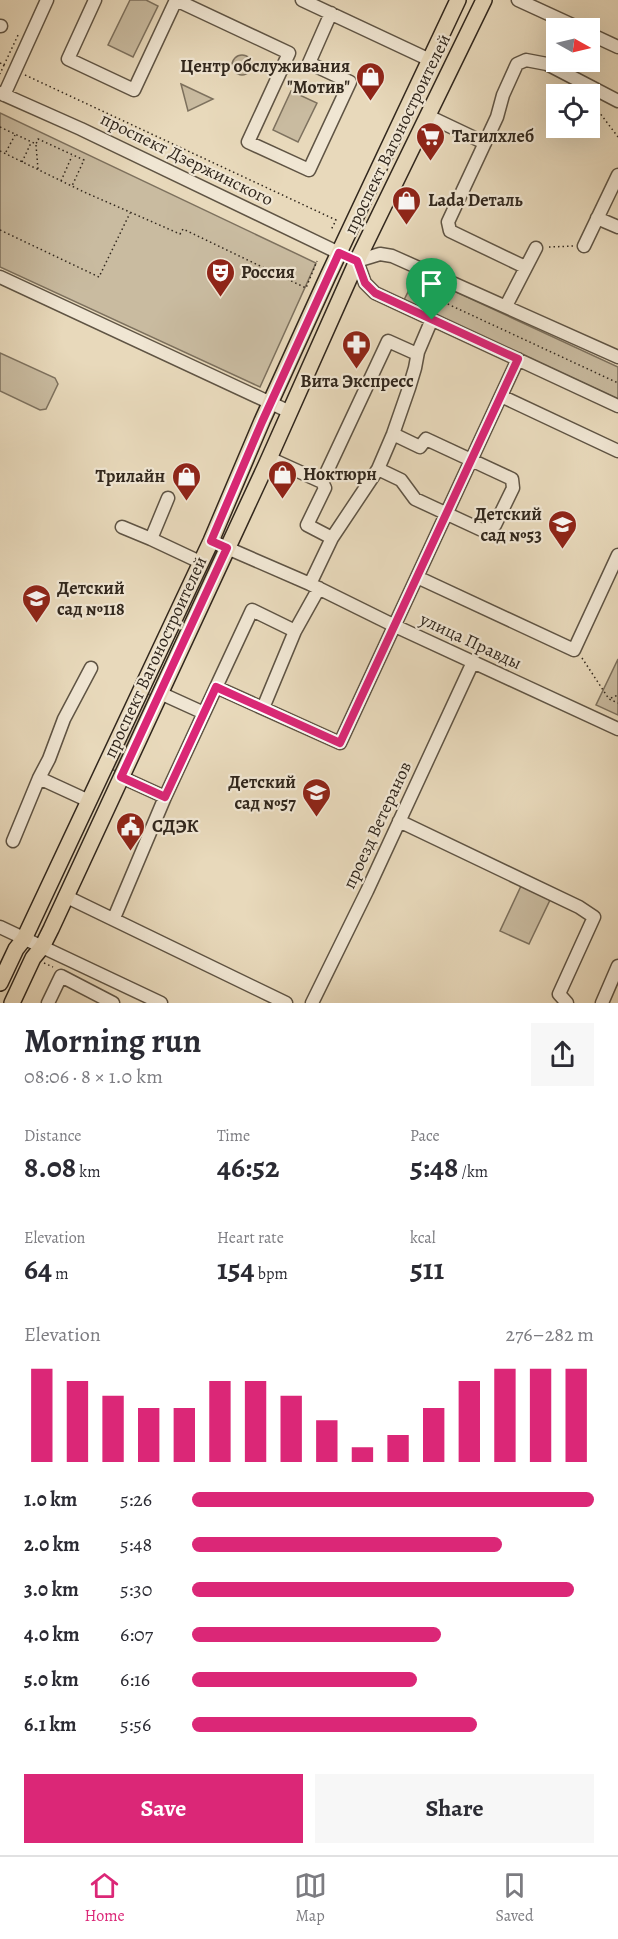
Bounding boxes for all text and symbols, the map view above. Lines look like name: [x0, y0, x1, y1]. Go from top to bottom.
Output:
north arrow: [546, 18, 600, 72]
map controls: [546, 18, 600, 138]
street label: проспект Вагоностроителей: [338, 30, 456, 238]
place label: Центр обслуживания "Мотив": [180, 54, 350, 99]
shop icon: Центр обслуживания "Мотив": [355, 60, 387, 102]
button: locate: [546, 84, 600, 138]
street label: проспект Дзержинского: [97, 107, 277, 211]
supermarket icon: Тагилхлеб: [415, 120, 447, 162]
place label: Тагилхлеб: [452, 124, 534, 148]
shop icon: Lada Dеталь: [391, 184, 423, 226]
place label: Lada Dеталь: [428, 188, 524, 212]
theatre icon: Россия: [204, 256, 236, 298]
pin: [406, 258, 457, 320]
place label: Россия: [241, 260, 295, 284]
icon: arrive: [415, 267, 448, 300]
pharmacy icon: Вита Экспресс: [341, 328, 373, 370]
place label: Вита Экспресс: [300, 369, 414, 393]
shop icon: Ноктюрн: [266, 458, 298, 500]
shop icon: Трилайн: [170, 460, 202, 502]
place label: Ноктюрн: [303, 462, 377, 486]
place label: Трилайн: [96, 464, 165, 488]
place label: Детский сад №53: [474, 502, 542, 547]
school or university icon: Детский сад №53: [547, 508, 579, 550]
street label: проспект Вагоностроителей: [98, 552, 212, 762]
place label: Детский сад №118: [57, 576, 125, 621]
school or university icon: Детский сад №118: [20, 582, 52, 624]
street label: улица Правды: [415, 607, 526, 675]
street label: проезд Ветеранов: [337, 757, 417, 893]
place label: Детский сад №57: [228, 770, 296, 815]
school or university icon: Детский сад №57: [301, 776, 333, 818]
public building icon: СДЭК: [115, 810, 147, 852]
place label: СДЭК: [152, 814, 199, 838]
text: Morning run: [24, 1018, 201, 1063]
button: share: [531, 1023, 594, 1086]
text: 08:06 · 8 × 1.0 km: [24, 1063, 163, 1090]
text: Distance: [24, 1125, 81, 1147]
text: Time: [217, 1125, 250, 1147]
text: Pace: [410, 1125, 440, 1147]
text: 8.08: [24, 1147, 76, 1187]
text: 46:52: [217, 1147, 280, 1187]
text: 5:48: [410, 1147, 458, 1187]
text: km: [76, 1161, 101, 1183]
text: /km: [458, 1161, 488, 1183]
text: Elevation: [24, 1227, 85, 1249]
text: Heart rate: [217, 1227, 284, 1249]
text: kcal: [410, 1227, 436, 1249]
text: 64: [24, 1249, 52, 1289]
text: 154: [217, 1249, 255, 1289]
text: 511: [410, 1249, 444, 1289]
text: m: [52, 1263, 69, 1285]
text: bpm: [255, 1263, 288, 1285]
text: Elevation: [24, 1321, 101, 1348]
text: 276–282 m: [505, 1321, 594, 1348]
text: 1.0 km: [24, 1486, 77, 1513]
text: 5:26: [120, 1486, 152, 1513]
text: 2.0 km: [24, 1531, 80, 1558]
text: 5:48: [120, 1531, 152, 1558]
text: 3.0 km: [24, 1576, 79, 1603]
text: 5:30: [120, 1576, 152, 1603]
text: 4.0 km: [24, 1621, 80, 1648]
text: 6:07: [120, 1621, 153, 1648]
text: 5.0 km: [24, 1666, 79, 1693]
text: 6:16: [120, 1666, 150, 1693]
text: 6.1 km: [24, 1711, 77, 1738]
text: 5:56: [120, 1711, 151, 1738]
button: Save: [24, 1774, 303, 1843]
button: Share: [315, 1774, 594, 1843]
tab: Home: [84, 1869, 125, 1927]
tab: Map: [294, 1869, 327, 1927]
tab: Saved: [496, 1869, 534, 1927]

